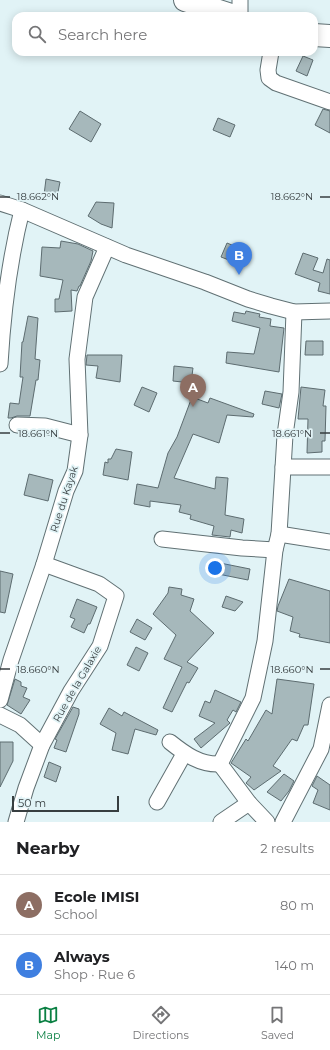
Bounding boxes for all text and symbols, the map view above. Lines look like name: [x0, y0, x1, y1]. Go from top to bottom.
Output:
search box: [12, 12, 318, 56]
icon: search: [26, 23, 48, 45]
text: Search here: [58, 25, 147, 44]
text: 18.662°N: [17, 190, 59, 203]
text: 18.662°N: [271, 190, 313, 203]
pin: B: [226, 242, 252, 275]
pin: A: [180, 374, 206, 407]
text: 18.661°N: [18, 427, 58, 440]
text: 18.661°N: [272, 427, 312, 440]
street label: Rue du Kayak: [47, 464, 81, 534]
your location: [205, 558, 225, 578]
street label: Rue de la Galaxie: [50, 644, 104, 724]
text: 18.660°N: [16, 663, 60, 676]
text: 18.660°N: [270, 663, 314, 676]
scale bar: [12, 794, 119, 813]
text: 50 m: [18, 796, 46, 810]
text: Nearby: [16, 838, 80, 858]
text: 2 results: [260, 840, 314, 856]
text: Ecole IMISI: [54, 887, 139, 906]
text: A: [24, 897, 34, 913]
text: 80 m: [280, 897, 314, 913]
text: School: [54, 906, 98, 922]
text: Always: [54, 947, 110, 966]
text: B: [24, 957, 34, 973]
text: 140 m: [275, 957, 314, 973]
text: Shop · Rue 6: [54, 966, 135, 982]
tab: Map: [36, 1004, 60, 1042]
tab: Directions: [133, 1004, 189, 1042]
tab: Saved: [261, 1004, 294, 1042]

